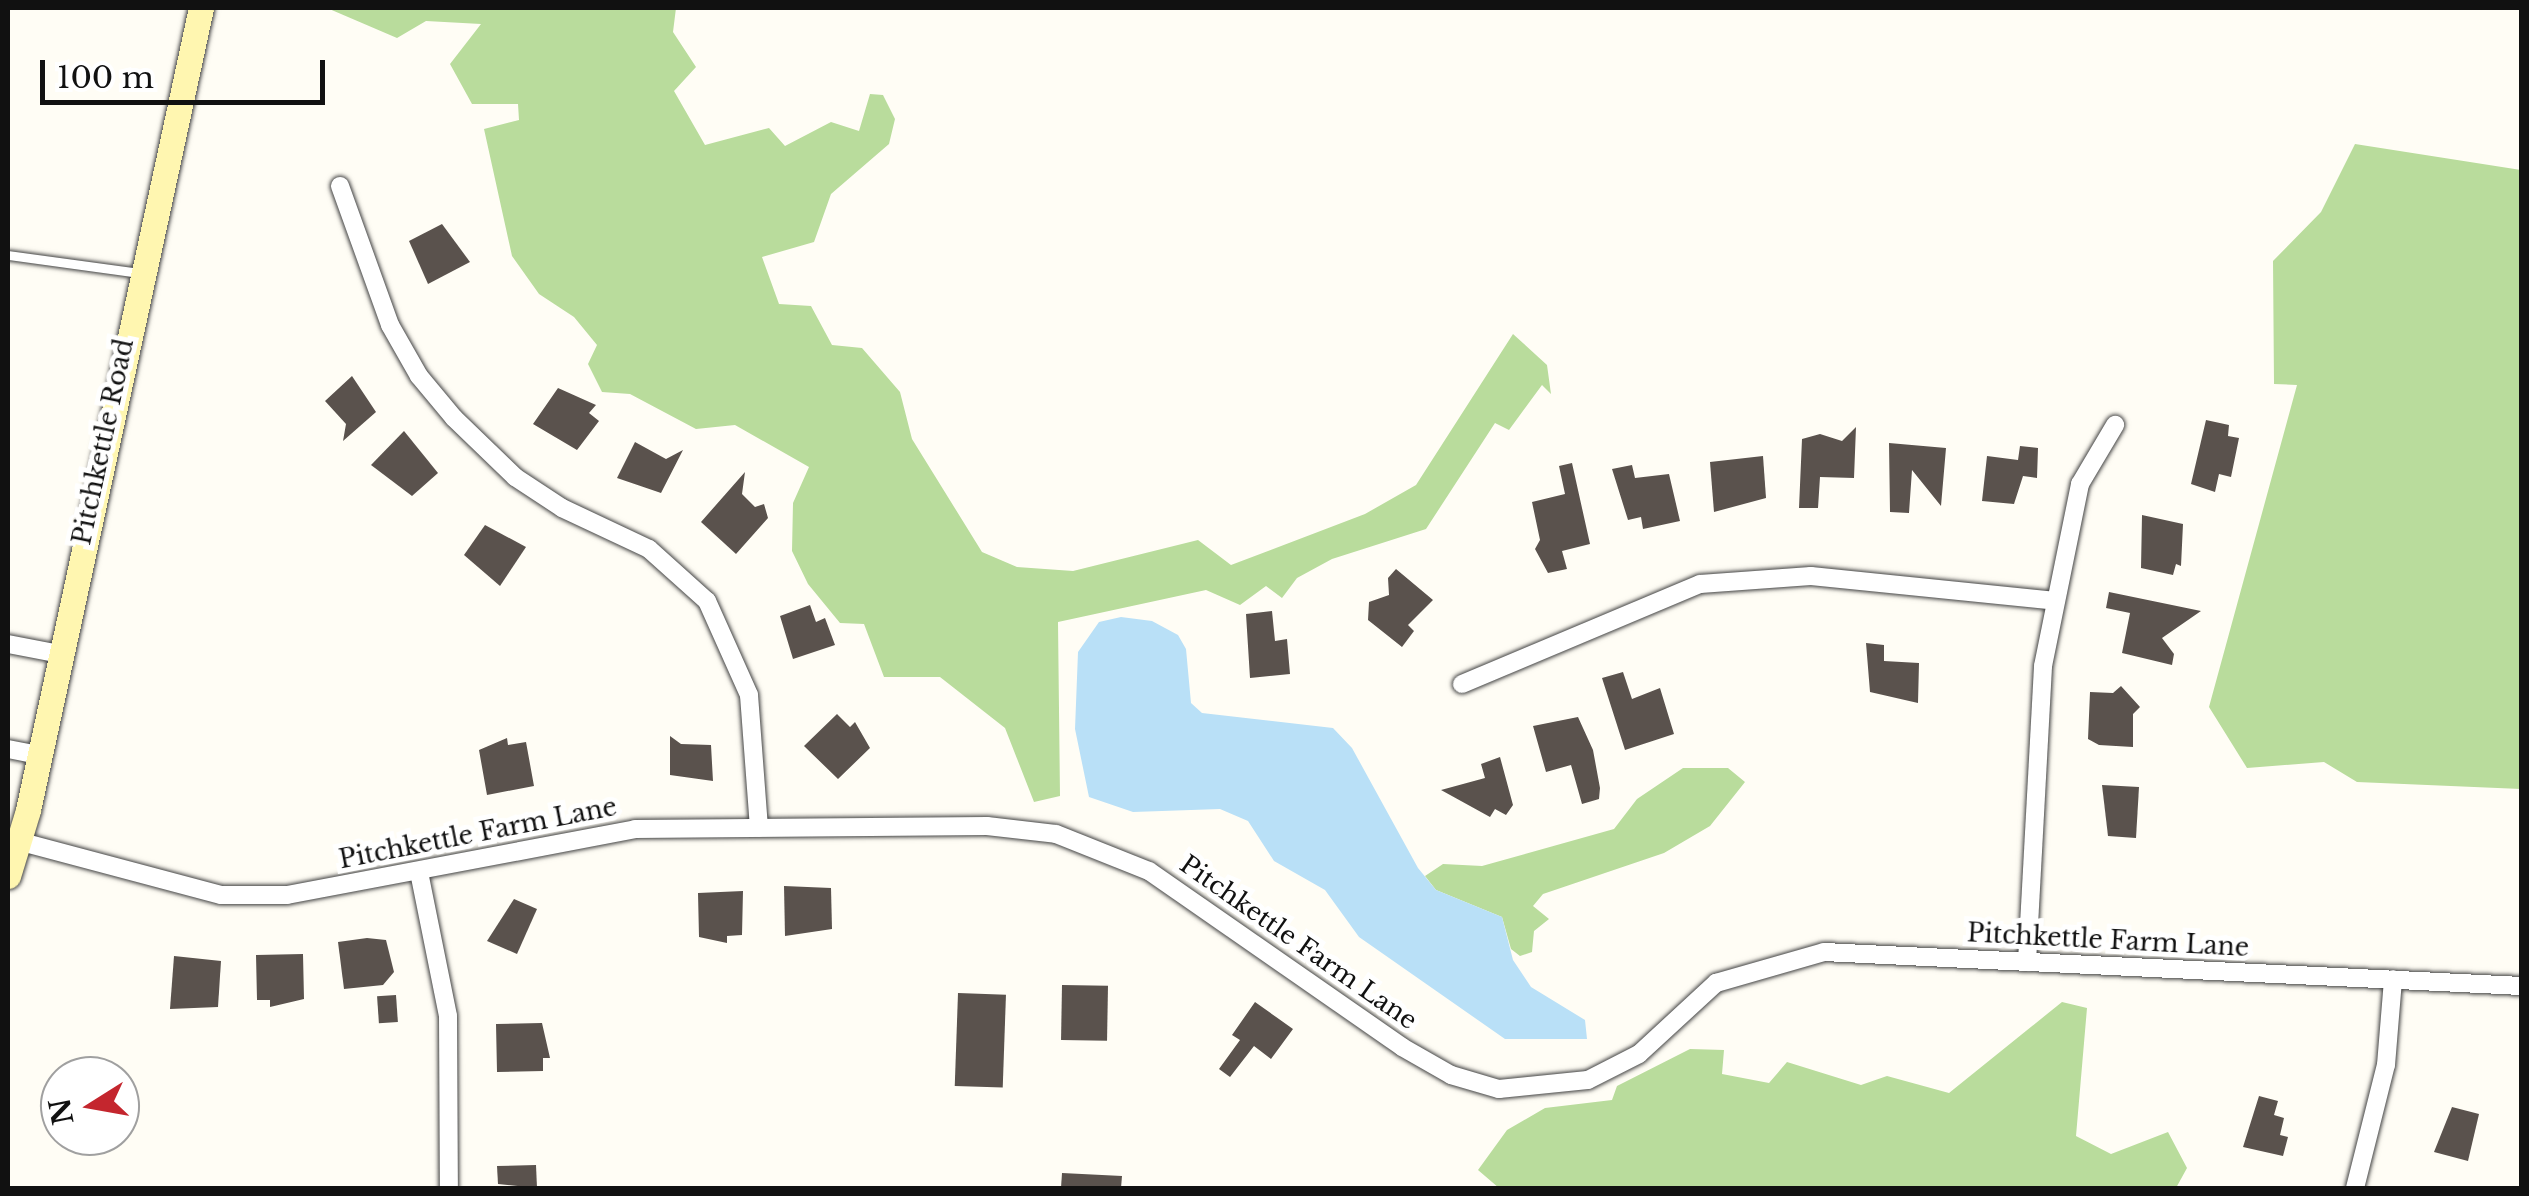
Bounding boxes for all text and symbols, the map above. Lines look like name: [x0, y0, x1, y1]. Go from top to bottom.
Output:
scale bar: [45, 40, 330, 102]
text: 100 m: [57, 59, 154, 96]
street label: Pitchkettle Road: [68, 336, 140, 548]
street label: Pitchkettle Farm Lane: [337, 792, 619, 876]
street label: Pitchkettle Farm Lane: [1174, 850, 1422, 1036]
street label: Pitchkettle Farm Lane: [1966, 919, 2250, 963]
north arrow: [40, 1056, 140, 1156]
text: N: [42, 1095, 82, 1128]

